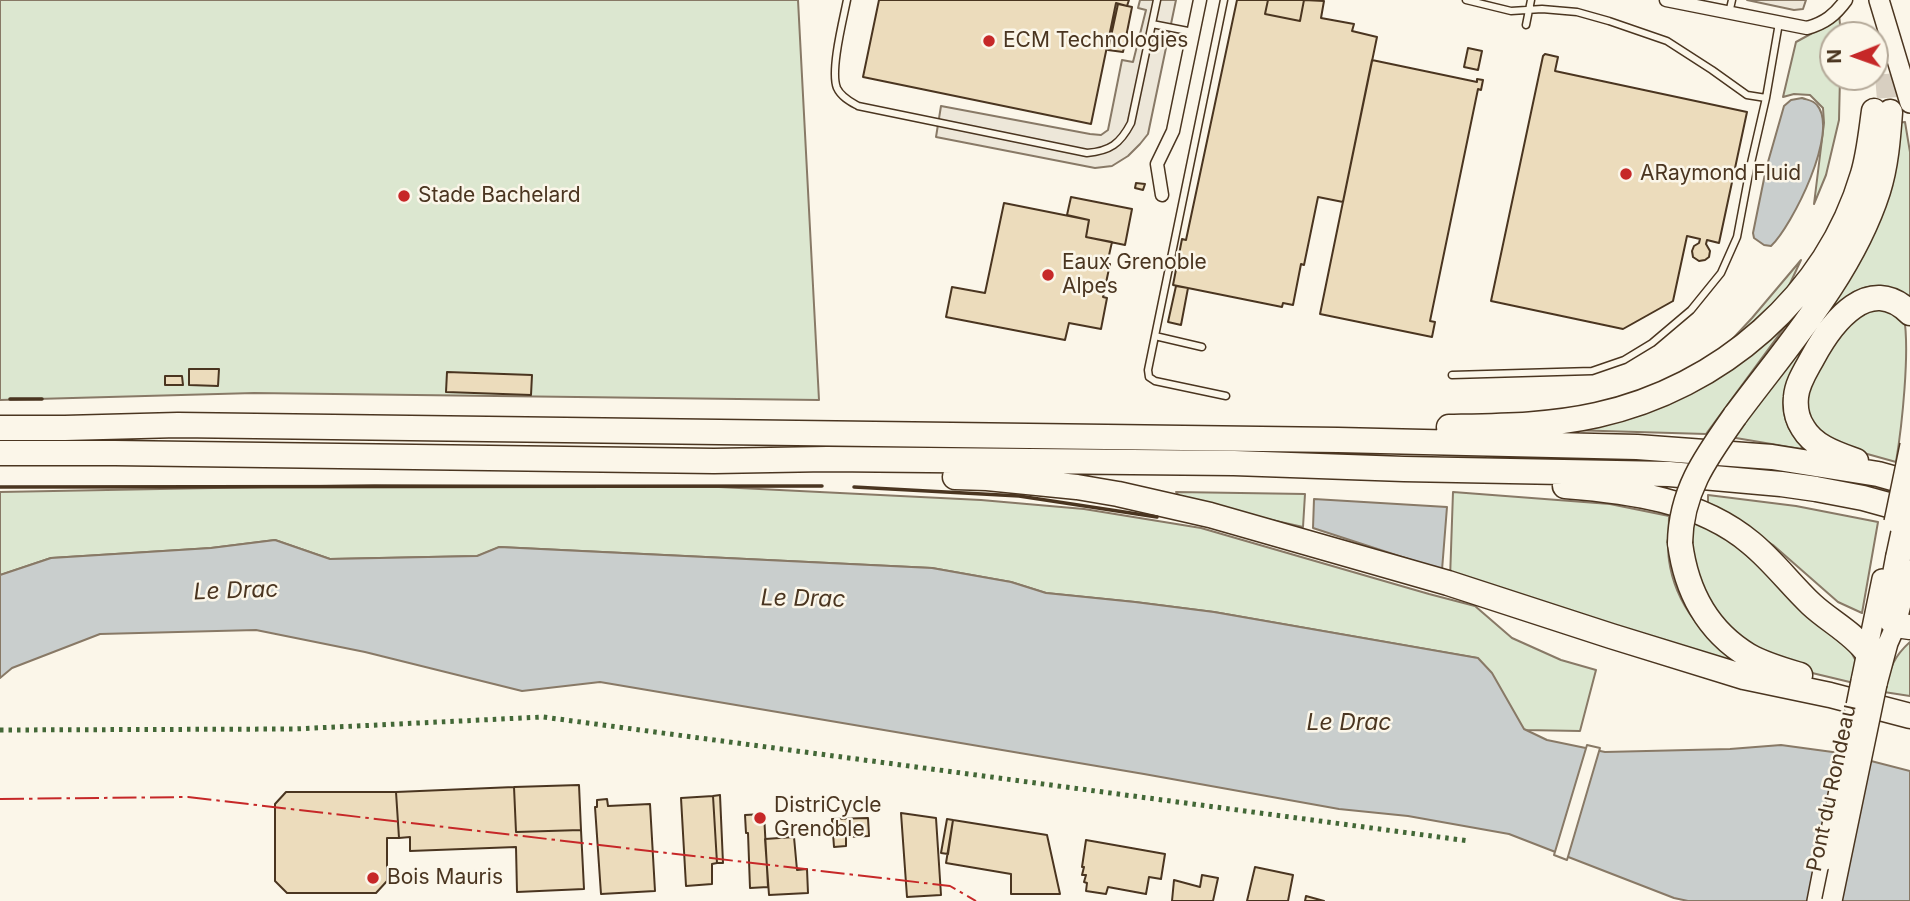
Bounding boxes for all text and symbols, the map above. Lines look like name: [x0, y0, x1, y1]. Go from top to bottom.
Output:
north arrow: [1819, 21, 1889, 91]
place label: ECM Technologies: [1003, 28, 1188, 54]
marker: ECM Technologies: [981, 33, 997, 49]
text: N: [1823, 49, 1846, 64]
place label: ARaymond Fluid: [1640, 161, 1801, 187]
marker: ARaymond Fluid: [1618, 166, 1634, 182]
place label: Stade Bachelard: [418, 183, 581, 209]
marker: Stade Bachelard: [396, 188, 412, 204]
place label: Eaux Grenoble Alpes: [1062, 250, 1207, 300]
marker: Eaux Grenoble Alpes: [1040, 267, 1056, 283]
water label: Le Drac: [193, 576, 279, 606]
water label: Le Drac: [760, 584, 846, 614]
street label: Pont du Rondeau: [1802, 702, 1862, 874]
water label: Le Drac: [1307, 709, 1391, 737]
place label: DistriCycle Grenoble: [774, 793, 882, 843]
marker: DistriCycle Grenoble: [752, 810, 768, 826]
place label: Bois Mauris: [387, 865, 503, 891]
marker: Bois Mauris: [365, 870, 381, 886]

